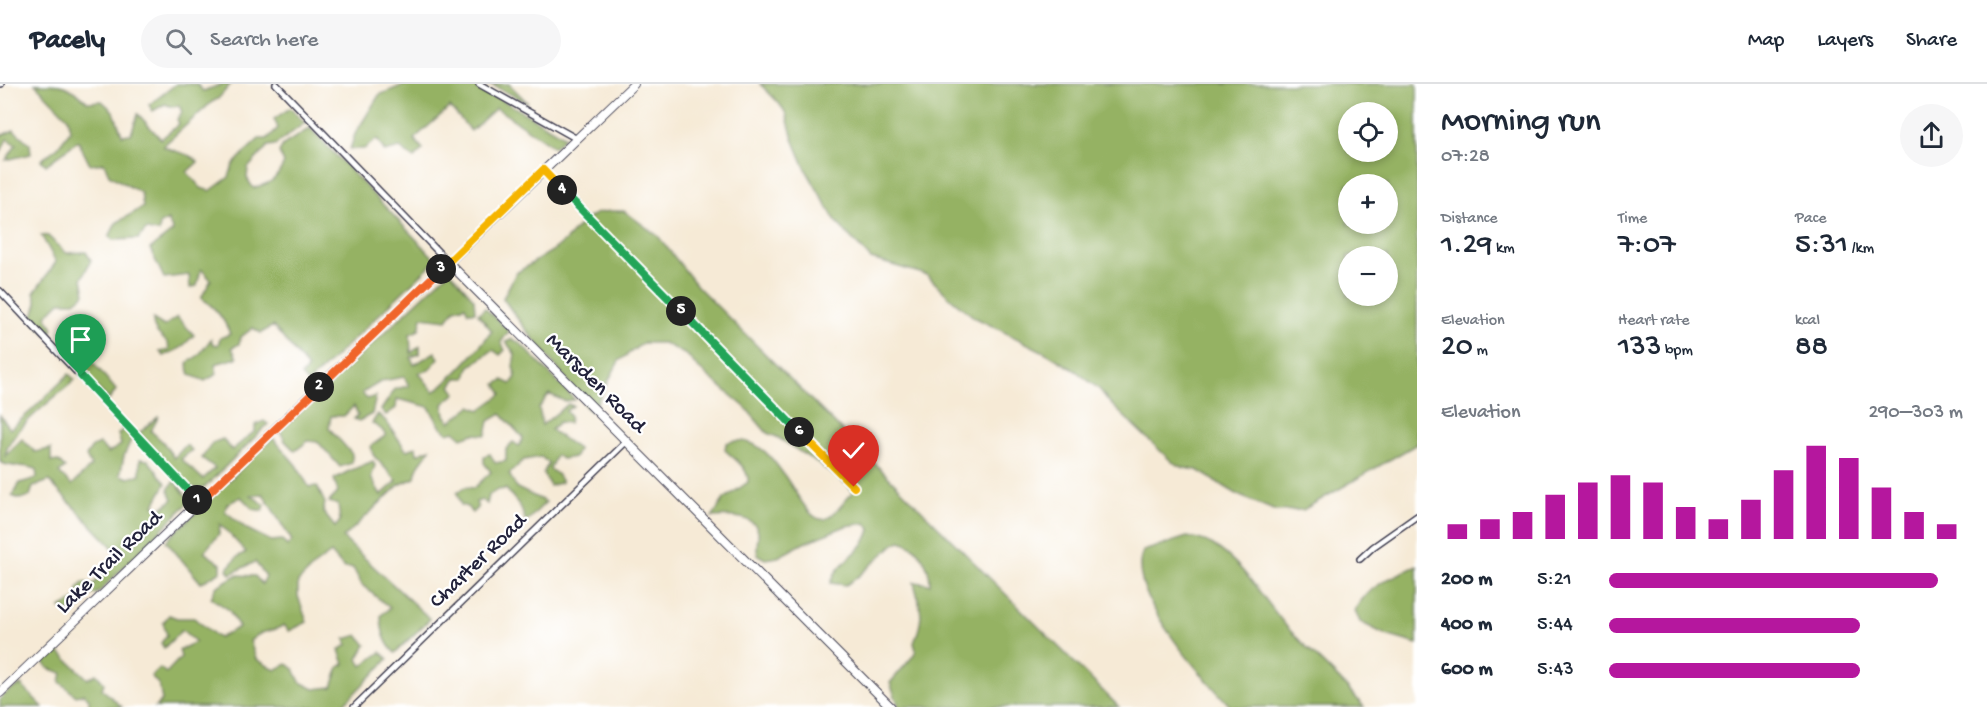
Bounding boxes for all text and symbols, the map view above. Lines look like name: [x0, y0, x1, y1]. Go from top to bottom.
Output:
search box: [141, 14, 561, 68]
text: Pacely: [30, 25, 105, 58]
icon: search: [162, 25, 195, 58]
text: Search here: [210, 28, 318, 54]
text: Map: [1748, 29, 1784, 54]
text: Layers: [1817, 29, 1873, 54]
text: Share: [1906, 29, 1957, 54]
map controls: [1338, 102, 1398, 306]
button: locate: [1338, 102, 1398, 162]
text: Morning run: [1441, 104, 1601, 142]
button: share: [1900, 104, 1963, 167]
text: 07:28: [1441, 146, 1490, 169]
button: +: [1338, 174, 1398, 234]
pin: 4: [547, 175, 577, 205]
text: 4: [558, 180, 566, 199]
text: Distance: [1441, 210, 1498, 229]
text: Time: [1618, 210, 1647, 229]
text: Pace: [1795, 210, 1826, 229]
text: 1.29: [1441, 229, 1492, 264]
text: 7:07: [1618, 229, 1676, 264]
text: 5:31: [1795, 229, 1848, 264]
text: km: [1492, 240, 1515, 259]
text: /km: [1848, 240, 1874, 259]
button: −: [1338, 246, 1398, 306]
pin: 3: [426, 254, 456, 284]
text: 3: [437, 259, 445, 278]
pin: 5: [666, 296, 696, 326]
text: 5: [677, 301, 685, 320]
text: Elevation: [1441, 312, 1505, 331]
text: Heart rate: [1618, 312, 1690, 331]
text: kcal: [1795, 312, 1820, 331]
pin: [55, 314, 106, 376]
icon: arrive: [64, 323, 97, 356]
street label: Marsden Road: [539, 328, 652, 441]
text: 20: [1441, 331, 1473, 366]
text: 133: [1618, 331, 1661, 366]
text: 88: [1795, 331, 1828, 366]
text: m: [1473, 342, 1488, 361]
text: bpm: [1661, 342, 1693, 361]
pin: 2: [304, 372, 334, 402]
text: 2: [315, 377, 323, 396]
text: Elevation: [1441, 402, 1521, 425]
text: 290–303 m: [1869, 402, 1963, 425]
pin: 6: [784, 417, 814, 447]
text: 6: [795, 422, 803, 441]
pin: [828, 425, 879, 487]
icon: check: [837, 434, 870, 467]
pin: 1: [182, 485, 212, 515]
text: 1: [194, 490, 200, 509]
street label: Lake Trail Road: [51, 504, 170, 620]
street label: Charter Road: [425, 508, 535, 615]
text: 200 m: [1441, 569, 1492, 592]
text: 5:21: [1537, 569, 1572, 592]
text: 400 m: [1441, 614, 1492, 637]
text: 5:44: [1537, 614, 1573, 637]
text: 600 m: [1441, 659, 1493, 682]
text: 5:43: [1537, 659, 1574, 682]

